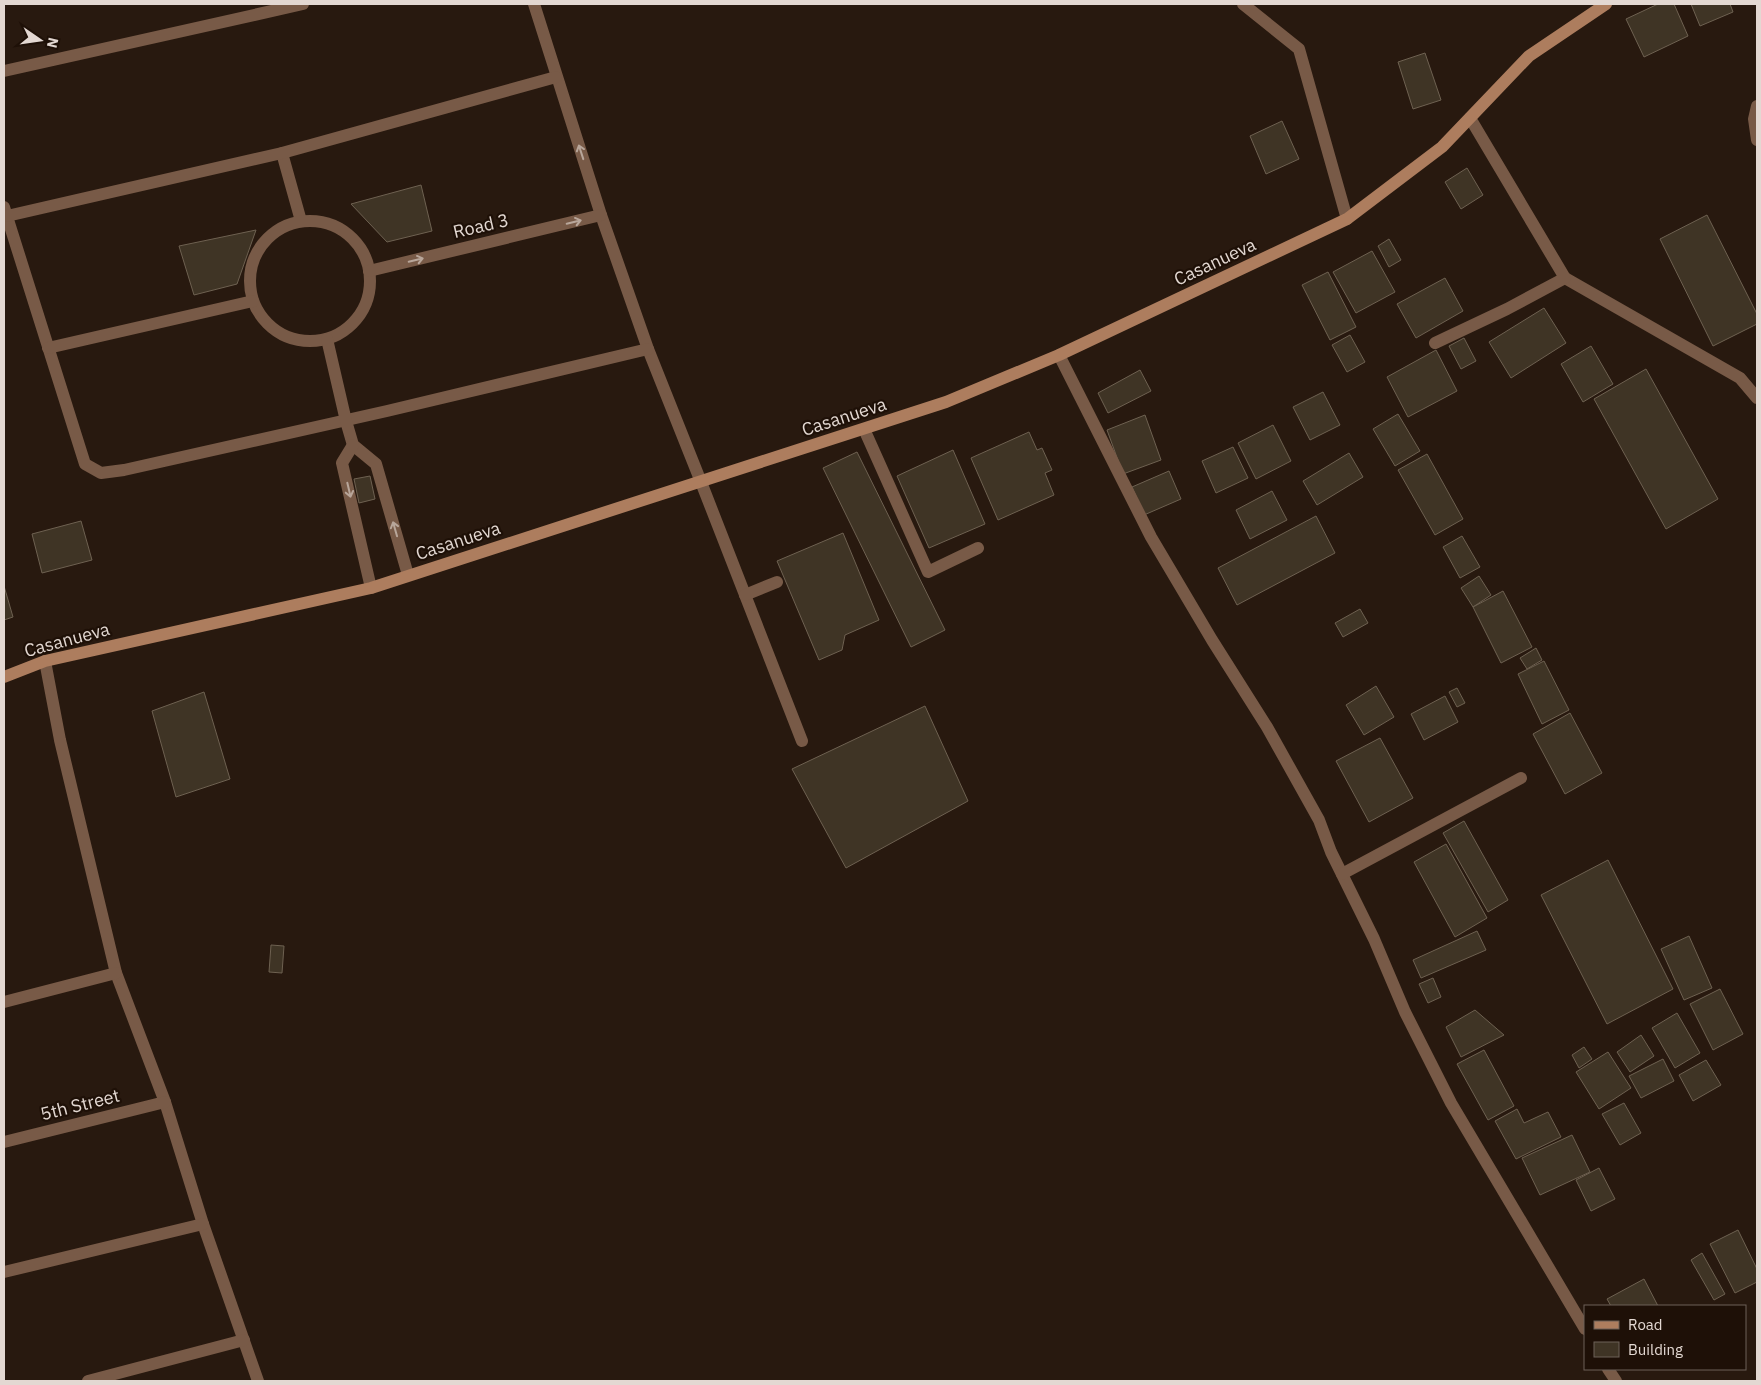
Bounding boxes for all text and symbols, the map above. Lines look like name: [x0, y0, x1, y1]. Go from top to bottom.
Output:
north arrow: [15, 15, 65, 65]
text: N: [43, 36, 63, 50]
one-way arrow: [575, 145, 585, 161]
street label: Road 3: [451, 208, 511, 243]
one-way arrow: [566, 217, 582, 226]
street label: Casanueva: [1170, 232, 1260, 290]
one-way arrow: [408, 255, 424, 264]
street label: Casanueva: [799, 392, 889, 441]
one-way arrow: [344, 482, 354, 498]
street label: Casanueva: [413, 516, 503, 565]
one-way arrow: [389, 521, 399, 537]
street label: Casanueva: [22, 617, 113, 662]
street label: 5th Street: [38, 1084, 122, 1125]
legend: [1584, 1305, 1746, 1370]
text: Road: [1628, 1315, 1663, 1334]
text: Building: [1628, 1340, 1683, 1359]

